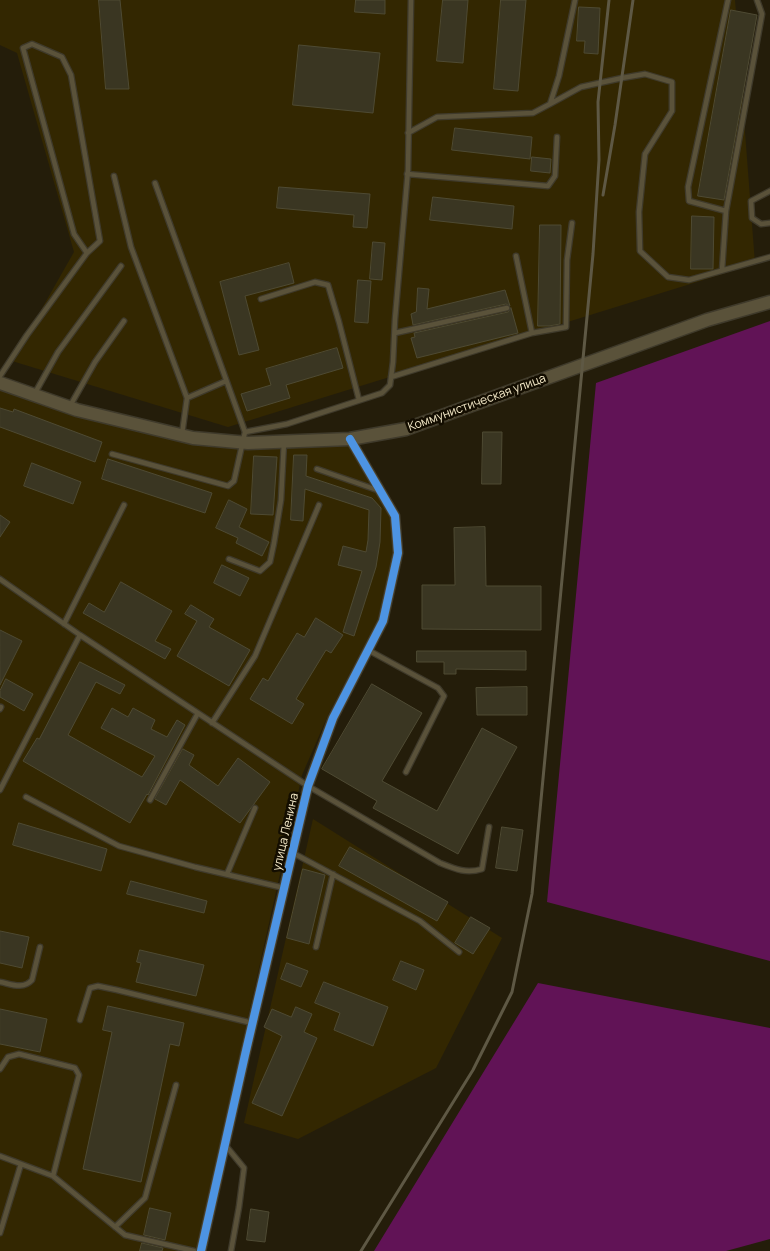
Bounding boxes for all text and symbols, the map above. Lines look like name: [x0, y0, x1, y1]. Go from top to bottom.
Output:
street label: Коммунистическая улица: [406, 371, 548, 435]
street label: улица Ленина: [270, 792, 302, 872]

